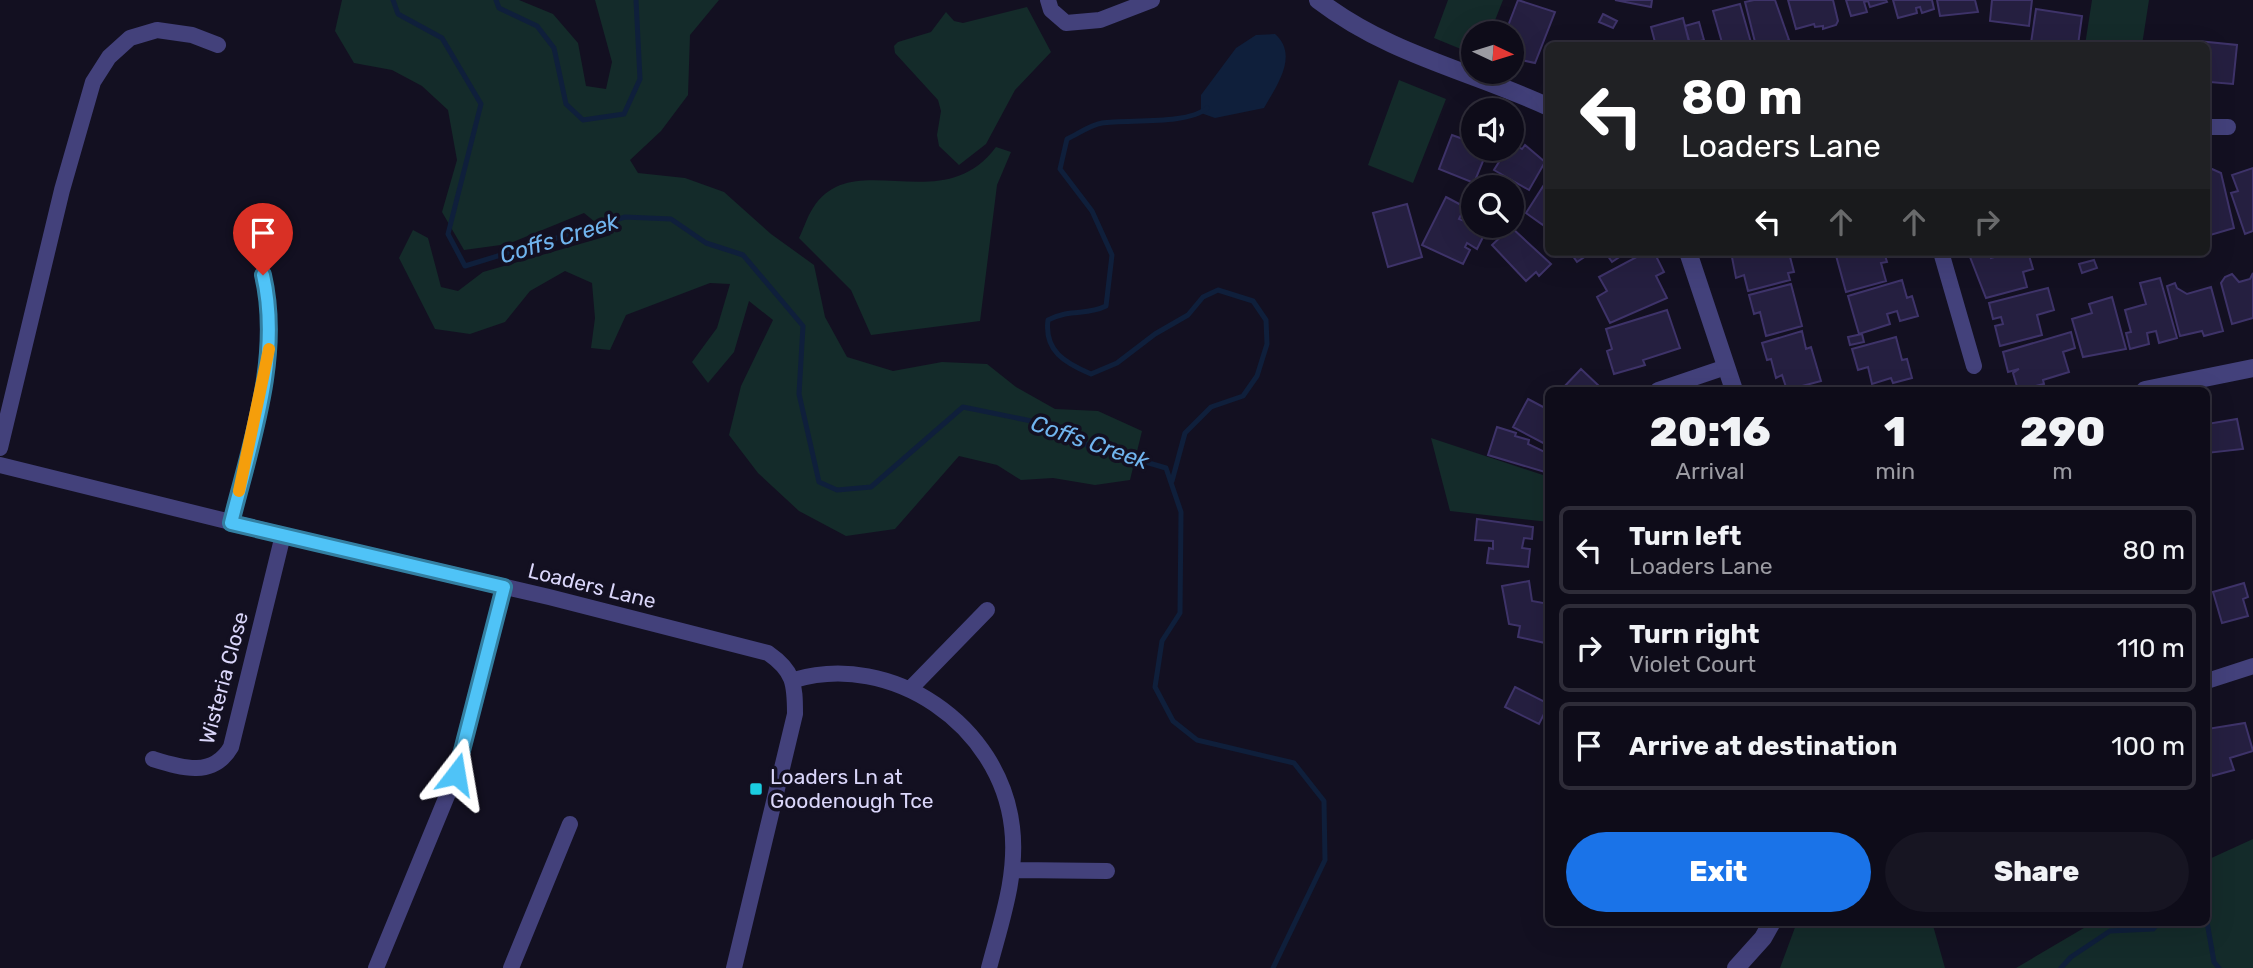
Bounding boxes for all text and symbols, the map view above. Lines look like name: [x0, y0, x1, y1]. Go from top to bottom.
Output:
north arrow: [1461, 21, 1524, 84]
map controls: [1461, 21, 1524, 238]
text: 80 m: [1681, 68, 1803, 126]
icon: left: [1566, 70, 1657, 161]
button: sound: [1461, 98, 1524, 161]
text: Loaders Lane: [1681, 127, 1881, 165]
button: search: [1461, 175, 1524, 238]
pin: [233, 203, 293, 275]
icon: left: [1749, 203, 1787, 241]
icon: ahead: [1822, 203, 1860, 241]
icon: ahead: [1895, 203, 1933, 241]
icon: right: [1968, 203, 2006, 241]
water label: Coffs Creek: [496, 206, 623, 269]
icon: arrive: [244, 214, 282, 252]
text: 20:16: [1650, 407, 1771, 457]
text: 1: [1884, 407, 1906, 457]
text: 290: [2020, 407, 2105, 457]
water label: Coffs Creek: [1027, 409, 1154, 476]
text: Arrival: [1676, 457, 1745, 485]
text: min: [1875, 457, 1915, 485]
text: m: [2052, 457, 2073, 485]
text: Turn left: [1629, 521, 1741, 552]
icon: left: [1570, 531, 1608, 569]
text: 80 m: [2122, 535, 2185, 566]
text: Loaders Lane: [1629, 552, 1773, 580]
street label: Loaders Lane: [525, 558, 659, 614]
street label: Wisteria Close: [194, 609, 253, 747]
text: Turn right: [1629, 619, 1759, 650]
icon: right: [1570, 629, 1608, 667]
text: 110 m: [2117, 633, 2185, 664]
text: Violet Court: [1629, 650, 1756, 678]
icon: arrive: [1570, 727, 1608, 765]
text: Arrive at destination: [1629, 731, 1897, 762]
text: 100 m: [2111, 731, 2185, 762]
position arrow: [419, 737, 493, 811]
place label: Loaders Ln at Goodenough Tce: [770, 764, 934, 813]
marker: Loaders Ln at Goodenough Tce: [748, 781, 764, 797]
button: Exit: [1566, 832, 1871, 912]
button: Share: [1885, 832, 2189, 912]

